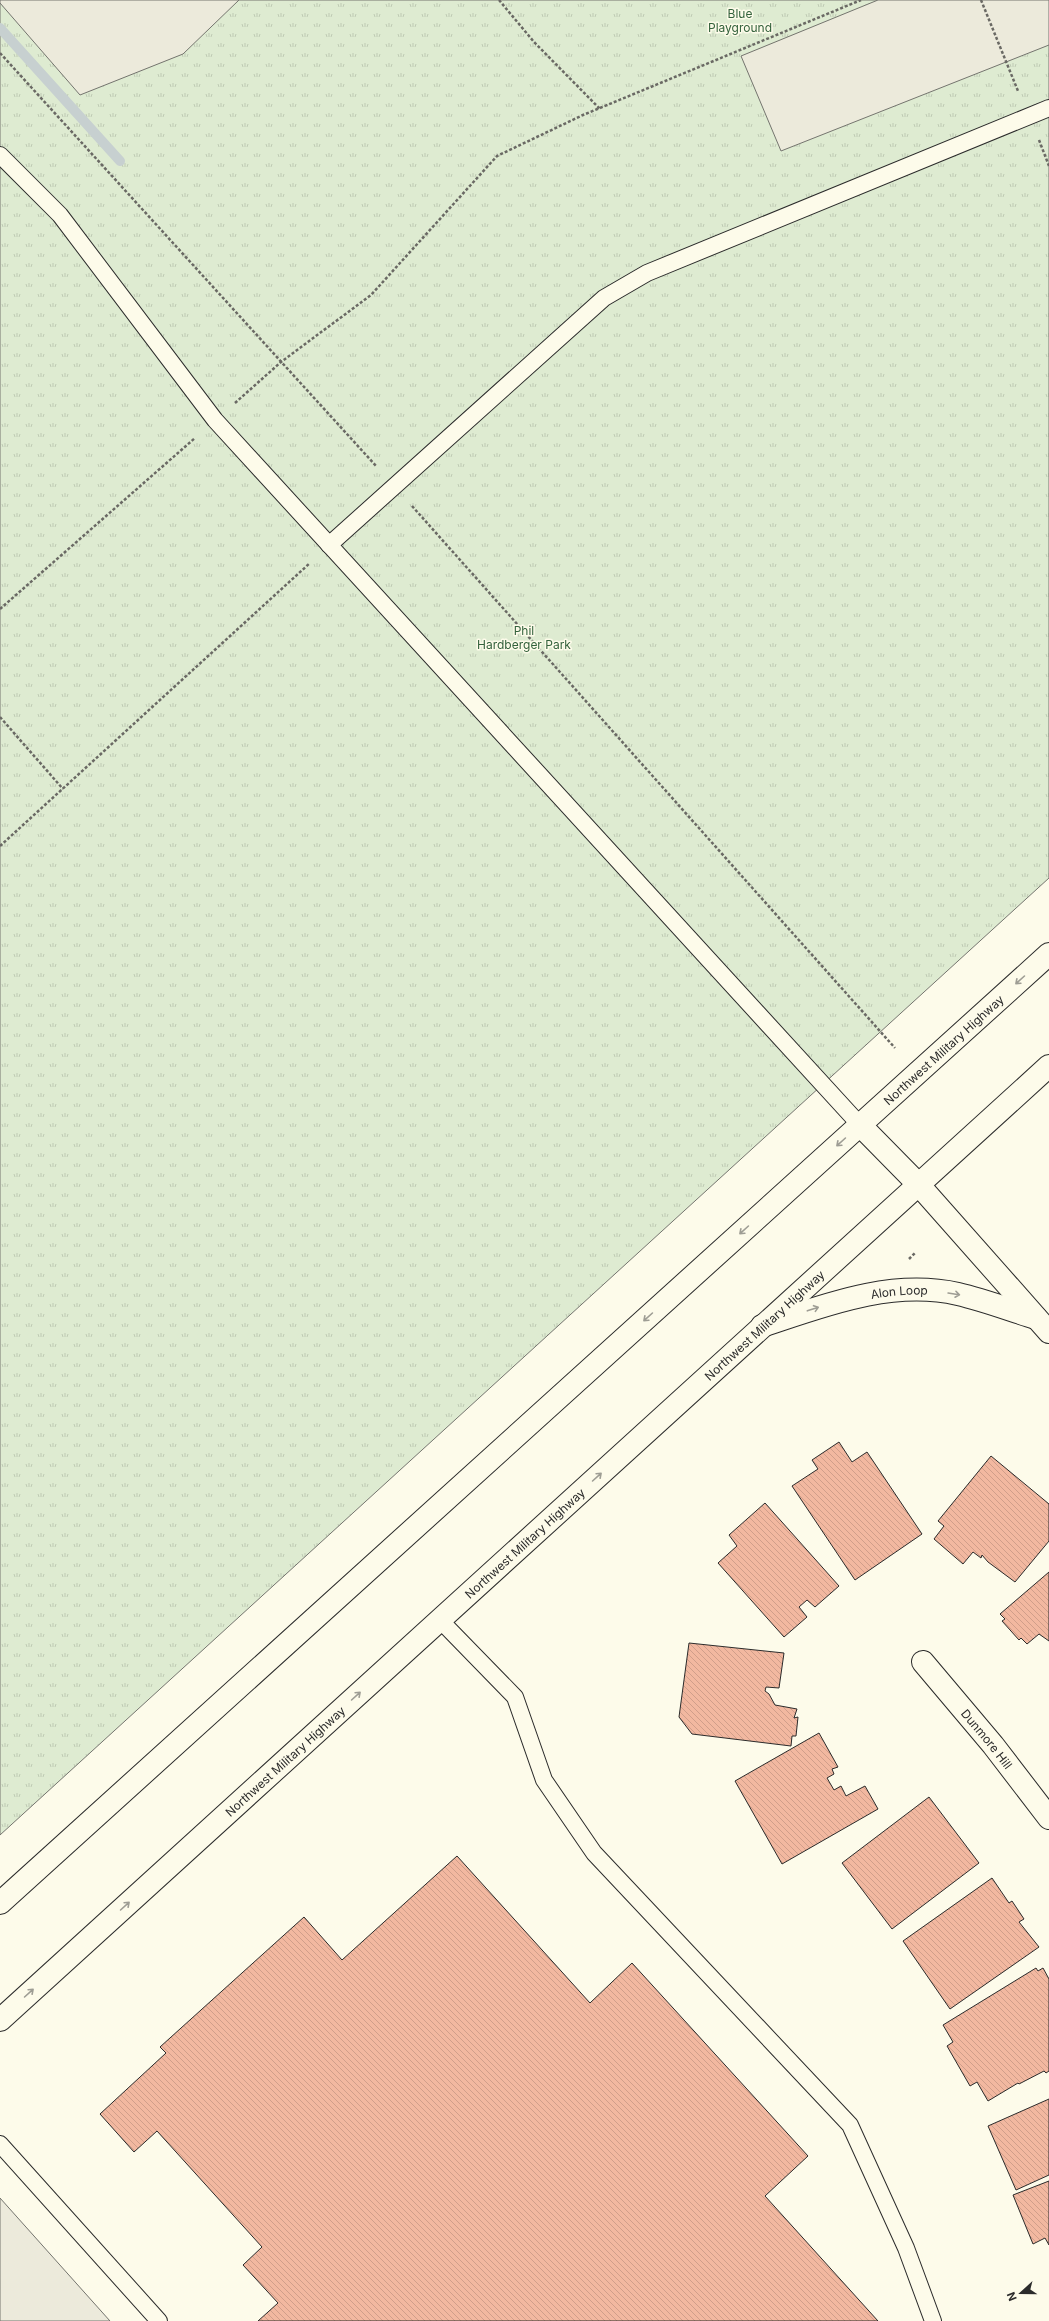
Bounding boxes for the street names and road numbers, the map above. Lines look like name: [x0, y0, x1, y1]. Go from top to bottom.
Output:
street label: Northwest Military Highway: [880, 991, 1007, 1108]
street label: Northwest Military Highway: [701, 1266, 827, 1383]
street label: Alon Loop: [869, 1282, 928, 1301]
street label: Northwest Military Highway: [461, 1484, 588, 1601]
street label: Northwest Military Highway: [222, 1702, 348, 1819]
street label: Dunmore Hill: [958, 1706, 1016, 1772]

